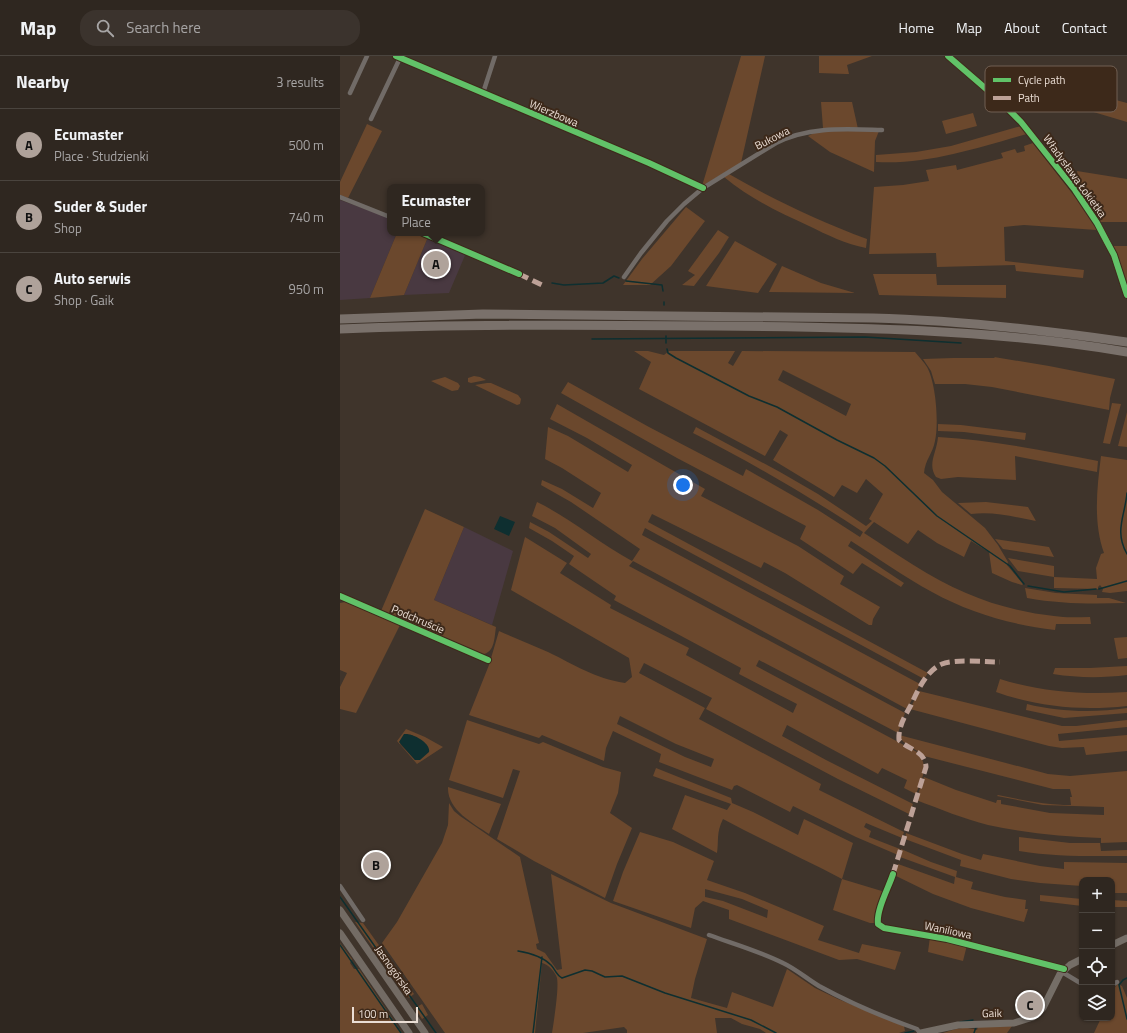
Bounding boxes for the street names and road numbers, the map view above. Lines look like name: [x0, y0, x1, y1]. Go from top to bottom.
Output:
street label: Wierzbowa: [527, 95, 581, 131]
street label: Bukowa: [752, 122, 793, 154]
street label: Władysława Łokietka: [1039, 131, 1111, 221]
street label: Podchruście: [389, 601, 447, 638]
street label: Waniliowa: [923, 917, 974, 943]
street label: Jasnogórska: [371, 942, 417, 998]
street label: Gaik: [982, 1005, 1003, 1021]

